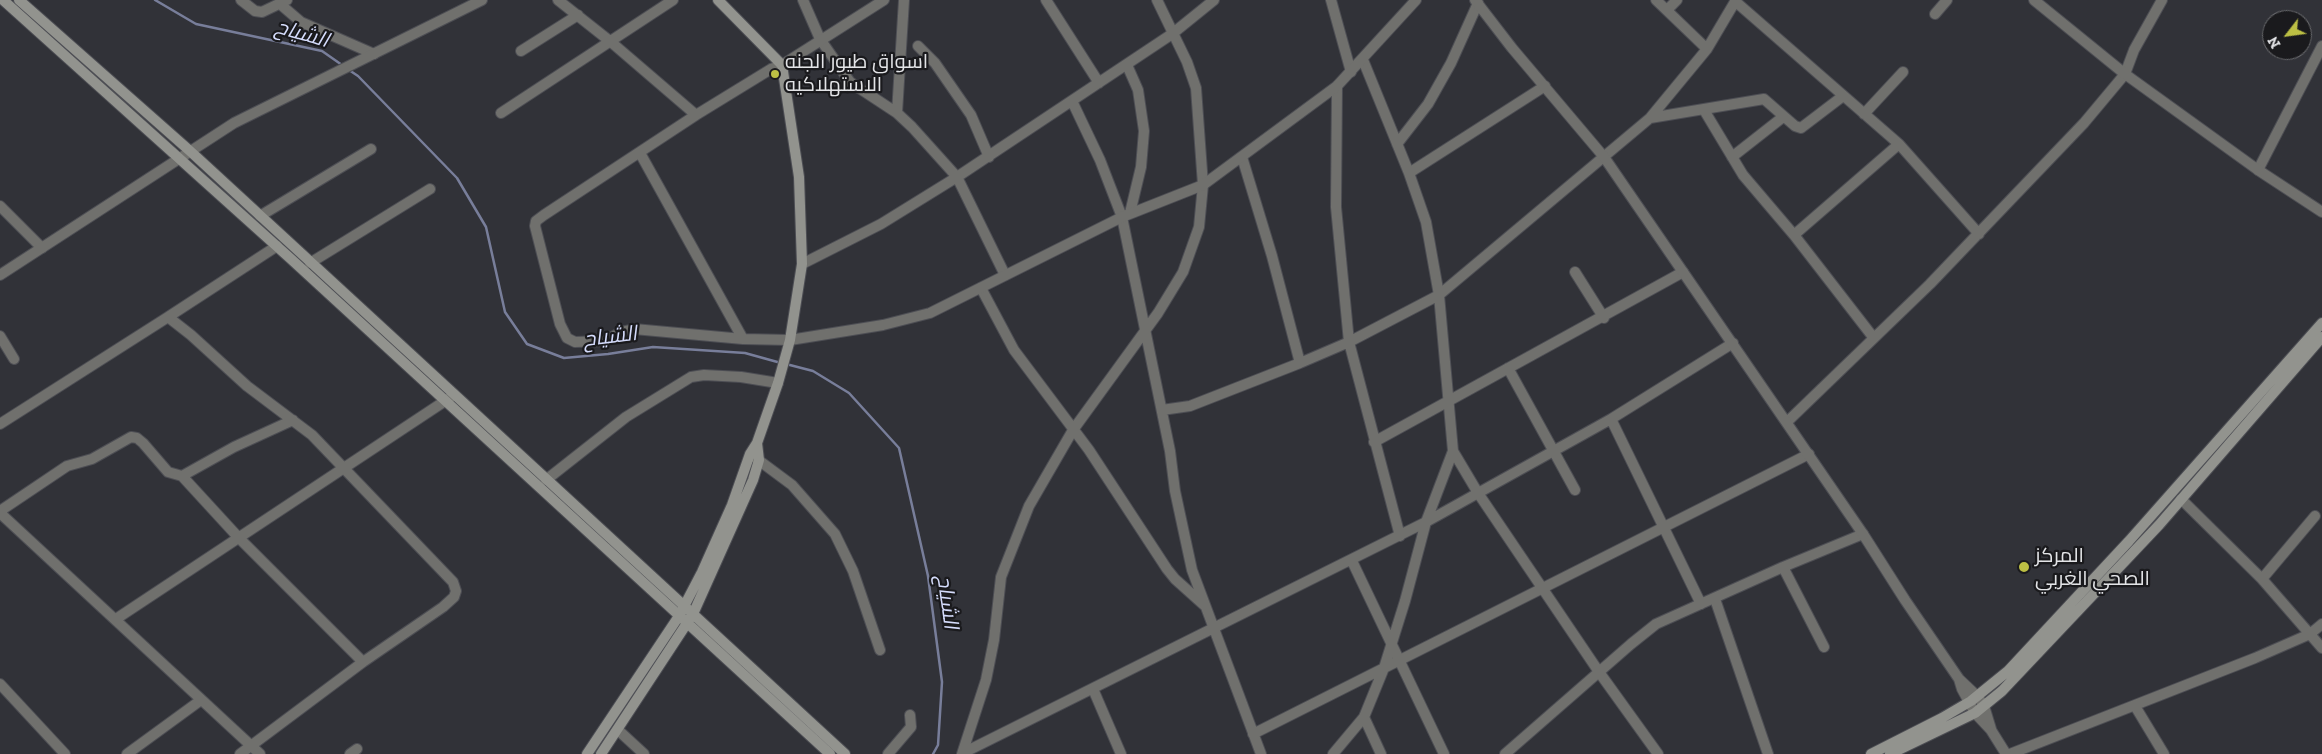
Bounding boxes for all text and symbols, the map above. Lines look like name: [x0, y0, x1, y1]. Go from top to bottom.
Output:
north arrow: [2262, 10, 2312, 60]
water label: الشياح: [273, 14, 331, 54]
text: N: [2264, 33, 2284, 51]
place label: اسواق طيور الجنه الاستهلاكيه: [785, 50, 928, 97]
marker: اسواق طيور الجنه الاستهلاكيه: [769, 68, 781, 80]
water label: الشياح: [582, 321, 638, 353]
place label: المركز الصحي الغربي: [2035, 544, 2150, 591]
marker: المركز الصحي الغربي: [2017, 560, 2031, 574]
water label: الشياح: [931, 573, 963, 631]

